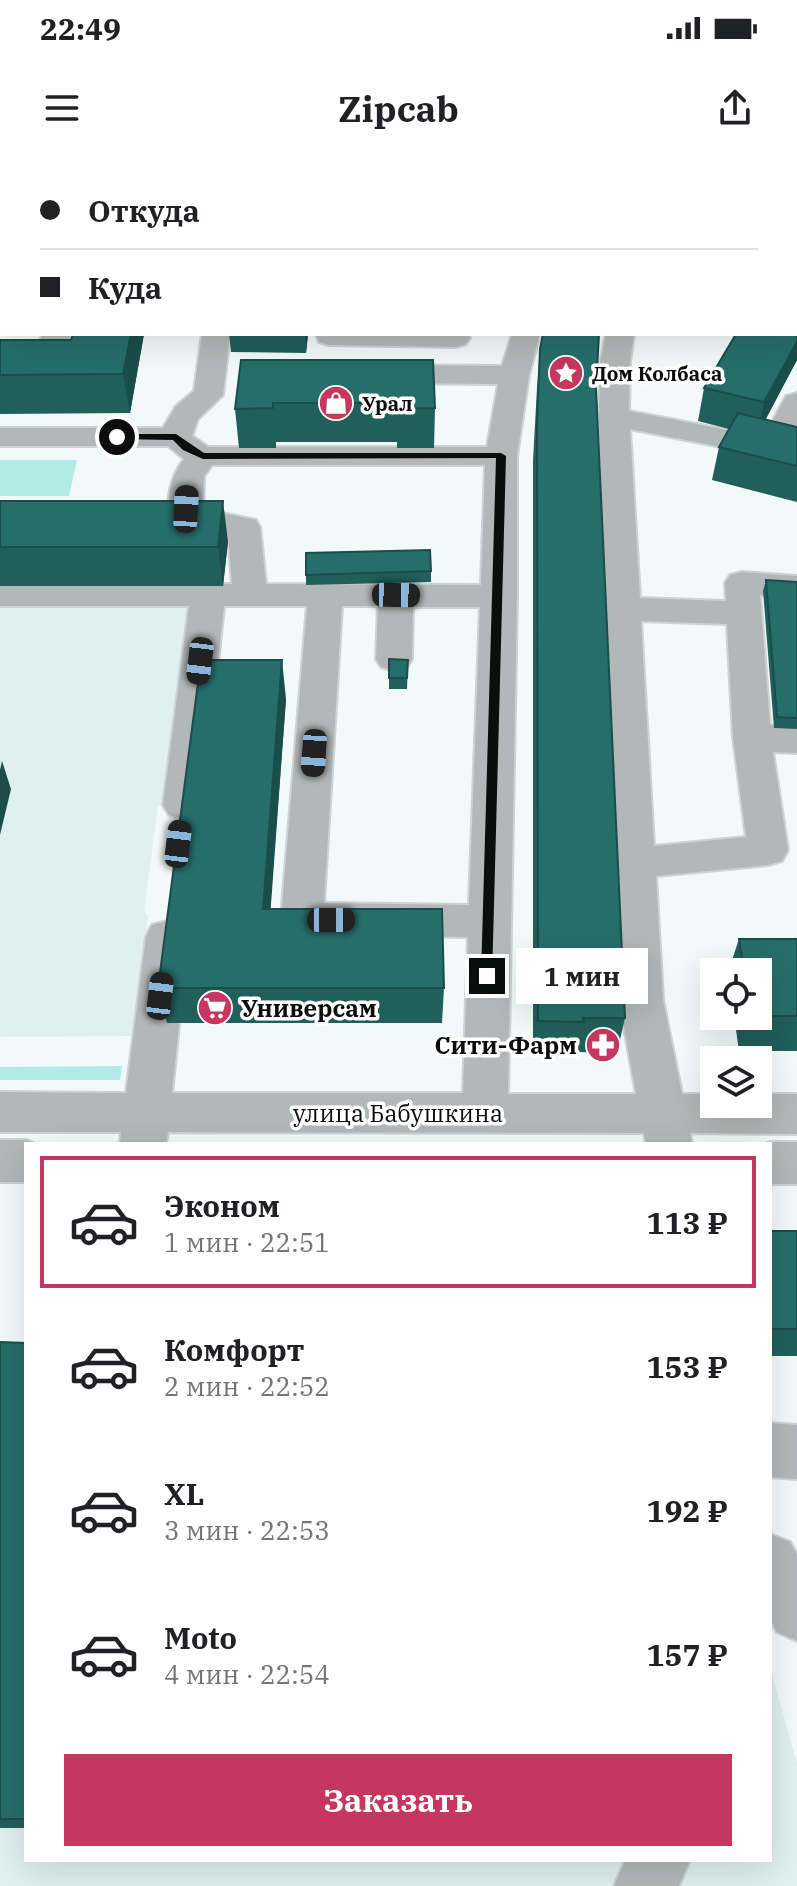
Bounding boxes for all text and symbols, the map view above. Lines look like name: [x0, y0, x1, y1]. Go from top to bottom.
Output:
text: 22:49: [40, 9, 121, 48]
text: Zipcab: [338, 85, 459, 132]
icon: menu: [40, 86, 84, 130]
icon: share: [713, 86, 757, 130]
text: Откуда: [88, 191, 200, 230]
text: Куда: [88, 268, 162, 307]
place icon: Дом Колбаса: [547, 354, 585, 392]
place label: Дом Колбаса: [592, 360, 722, 387]
shop icon: Урал: [317, 384, 355, 422]
place label: Урал: [362, 390, 413, 417]
route start: [99, 419, 135, 455]
car: [173, 484, 199, 534]
car: [372, 583, 420, 607]
car: [185, 636, 215, 686]
car: [300, 728, 328, 778]
car: [163, 819, 193, 869]
car: [307, 908, 355, 932]
callout: 1 мин: [515, 948, 647, 1004]
route end: [469, 958, 505, 994]
map controls: [700, 958, 772, 1118]
button: locate: [700, 958, 772, 1030]
text: 1 мин: [544, 959, 620, 993]
car: [145, 971, 175, 1021]
supermarket icon: Универсам: [196, 989, 234, 1027]
place label: Универсам: [241, 992, 377, 1024]
pharmacy icon: Сити-Фарм: [584, 1026, 622, 1064]
place label: Сити-Фарм: [435, 1029, 577, 1061]
button: layers: [700, 1046, 772, 1118]
street label: улица Бабушкина: [293, 1097, 503, 1129]
icon: car: [68, 1186, 140, 1258]
text: Эконом: [164, 1186, 280, 1225]
text: 113 ₽: [647, 1203, 728, 1242]
text: 1 мин · 22:51: [164, 1225, 330, 1259]
icon: car: [68, 1330, 140, 1402]
text: Комфорт: [164, 1330, 305, 1369]
text: 153 ₽: [647, 1347, 728, 1386]
text: 2 мин · 22:52: [164, 1369, 330, 1403]
icon: car: [68, 1474, 140, 1546]
text: XL: [164, 1474, 204, 1513]
text: 192 ₽: [647, 1491, 728, 1530]
text: 3 мин · 22:53: [164, 1513, 330, 1547]
icon: car: [68, 1618, 140, 1690]
text: Moto: [164, 1618, 237, 1657]
text: 157 ₽: [647, 1635, 728, 1674]
text: 4 мин · 22:54: [164, 1657, 330, 1691]
button: Заказать: [64, 1754, 732, 1846]

